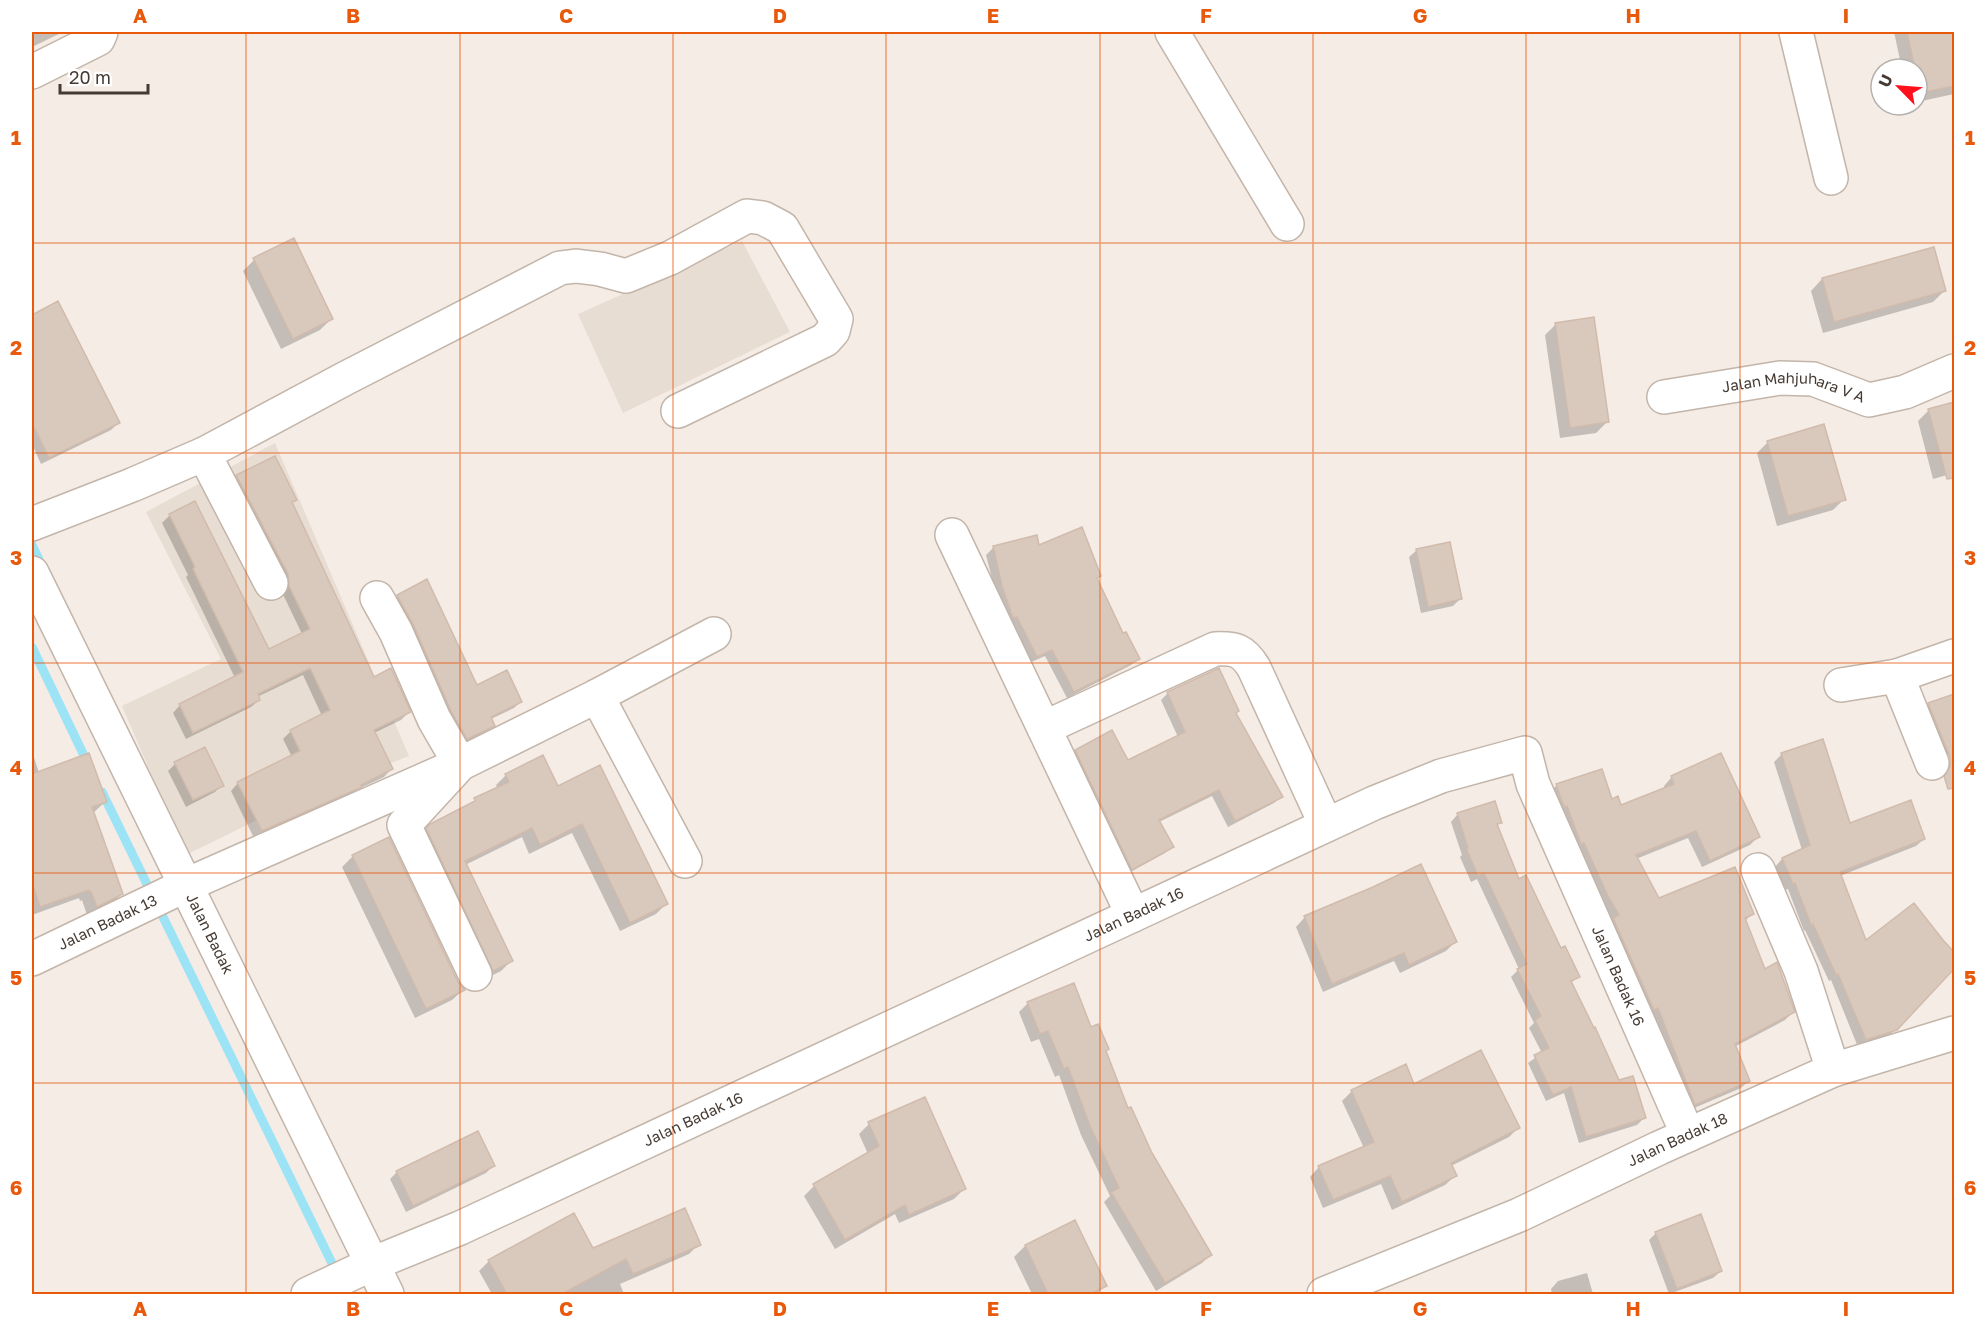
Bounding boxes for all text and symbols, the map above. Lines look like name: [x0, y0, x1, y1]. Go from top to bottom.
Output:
text: A: [133, 3, 147, 27]
text: B: [346, 3, 360, 27]
text: C: [559, 3, 573, 27]
text: D: [773, 3, 787, 27]
text: E: [987, 3, 999, 27]
text: F: [1200, 3, 1212, 27]
text: G: [1413, 3, 1427, 27]
text: H: [1625, 3, 1641, 27]
text: I: [1843, 3, 1849, 27]
scale bar: [60, 57, 148, 95]
north arrow: [1869, 57, 1929, 117]
text: 20 m: [69, 66, 111, 88]
text: U: [1874, 71, 1897, 90]
text: 1: [11, 125, 21, 149]
text: 1: [1965, 125, 1975, 149]
text: 2: [10, 335, 22, 359]
text: 2: [1964, 335, 1976, 359]
street label: Jalan Mahjuhara V A: [1720, 368, 1868, 406]
text: 3: [10, 545, 22, 569]
text: 3: [1964, 545, 1976, 569]
text: 4: [10, 755, 22, 779]
text: 4: [1964, 755, 1976, 779]
street label: Jalan Badak 16: [1081, 883, 1186, 945]
street label: Jalan Badak 13: [55, 890, 160, 953]
street label: Jalan Badak: [183, 890, 238, 977]
street label: Jalan Badak 16: [1589, 923, 1649, 1029]
text: 5: [10, 965, 22, 989]
text: 5: [1964, 965, 1976, 989]
street label: Jalan Badak 16: [640, 1088, 746, 1150]
street label: Jalan Badak 18: [1624, 1108, 1730, 1170]
text: 6: [10, 1175, 22, 1199]
text: 6: [1964, 1175, 1976, 1199]
text: A: [133, 1296, 147, 1320]
text: B: [346, 1296, 360, 1320]
text: C: [559, 1296, 573, 1320]
text: D: [773, 1296, 787, 1320]
text: E: [987, 1296, 999, 1320]
text: F: [1200, 1296, 1212, 1320]
text: G: [1413, 1296, 1427, 1320]
text: H: [1625, 1296, 1641, 1320]
text: I: [1843, 1296, 1849, 1320]

